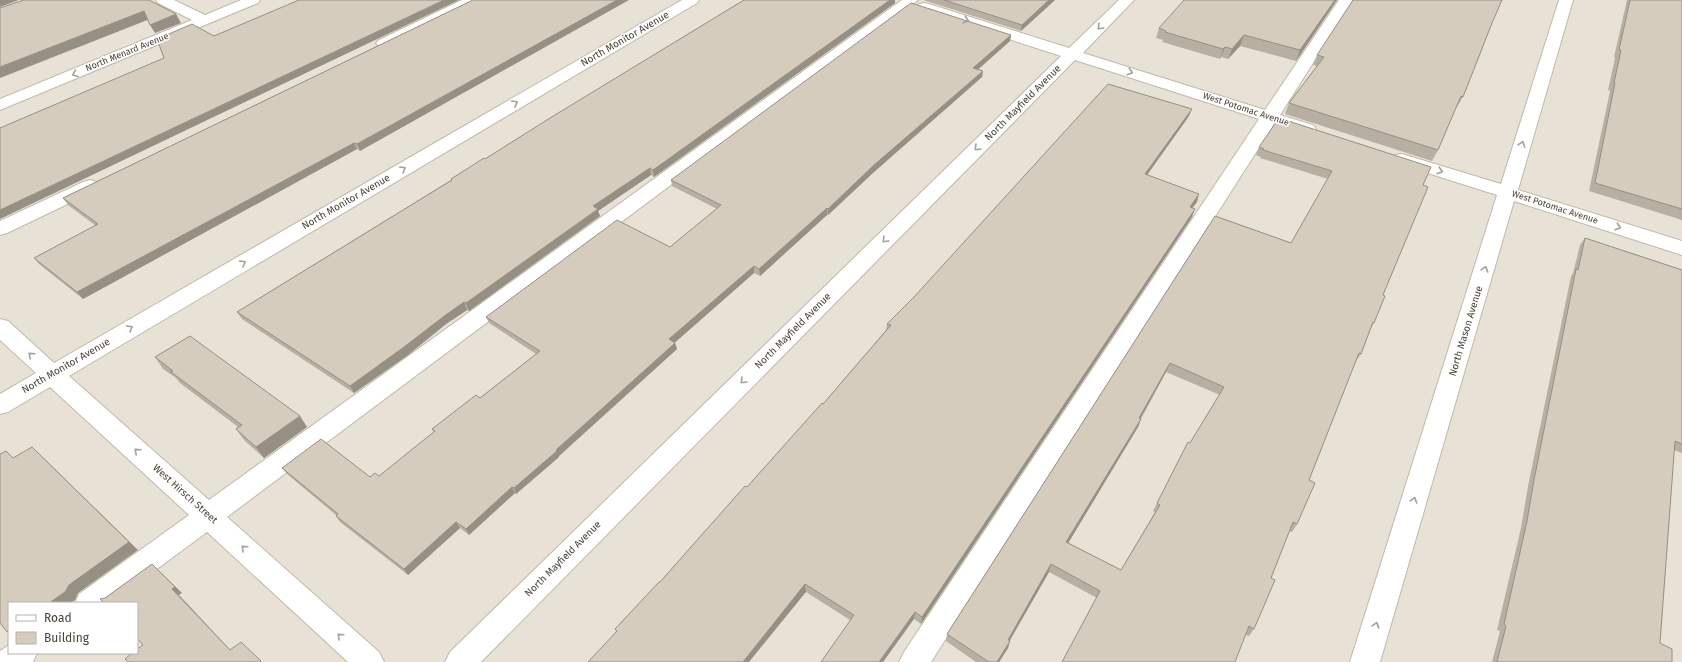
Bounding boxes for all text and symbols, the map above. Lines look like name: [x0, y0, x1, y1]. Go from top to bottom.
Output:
street label: North Monitor Avenue: [579, 9, 671, 69]
one-way arrow: [962, 15, 969, 24]
one-way arrow: [1097, 22, 1105, 30]
street label: North Menard Avenue: [84, 31, 170, 73]
street label: North Mayfield Avenue: [983, 63, 1063, 143]
one-way arrow: [1126, 68, 1133, 76]
one-way arrow: [71, 69, 78, 77]
street label: West Potomac Avenue: [1202, 90, 1290, 128]
one-way arrow: [511, 101, 518, 108]
one-way arrow: [1517, 141, 1526, 148]
one-way arrow: [974, 144, 982, 151]
one-way arrow: [399, 166, 406, 173]
one-way arrow: [1437, 166, 1444, 175]
street label: North Monitor Avenue: [300, 172, 392, 232]
street label: West Potomac Avenue: [1511, 188, 1599, 226]
one-way arrow: [1614, 222, 1621, 231]
one-way arrow: [882, 235, 890, 243]
one-way arrow: [239, 260, 246, 267]
one-way arrow: [1480, 265, 1489, 272]
street label: North Mason Avenue: [1447, 284, 1485, 378]
street label: North Mayfield Avenue: [753, 291, 833, 371]
one-way arrow: [126, 326, 133, 333]
street label: North Monitor Avenue: [20, 336, 112, 396]
one-way arrow: [28, 352, 35, 359]
one-way arrow: [740, 376, 748, 384]
one-way arrow: [134, 449, 142, 456]
street label: West Hirsch Street: [150, 462, 220, 526]
one-way arrow: [1409, 497, 1418, 504]
street label: North Mayfield Avenue: [523, 519, 603, 599]
one-way arrow: [241, 545, 249, 553]
legend: [8, 602, 138, 654]
text: Road: [44, 611, 72, 625]
one-way arrow: [1371, 621, 1380, 628]
text: Building: [44, 631, 90, 645]
one-way arrow: [337, 633, 345, 640]

